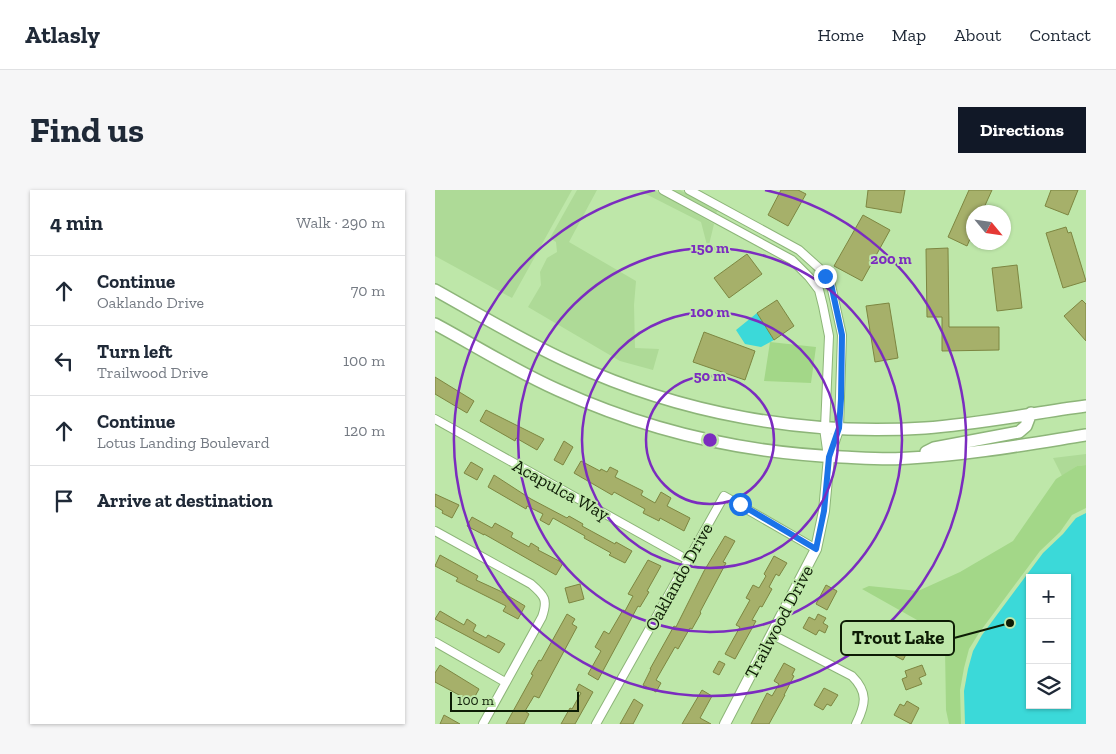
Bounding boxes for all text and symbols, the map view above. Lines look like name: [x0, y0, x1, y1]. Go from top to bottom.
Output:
text: Atlasly: [25, 20, 100, 49]
text: Home: [817, 24, 864, 46]
text: Map: [892, 24, 926, 46]
text: About: [954, 24, 1001, 46]
text: Contact: [1029, 24, 1091, 46]
button: Directions: [958, 107, 1086, 153]
text: Find us: [30, 109, 144, 151]
north arrow: [966, 205, 1011, 250]
text: 4 min: [50, 210, 103, 235]
text: Walk · 290 m: [296, 213, 385, 232]
text: 150 m: [691, 239, 729, 257]
text: 200 m: [870, 250, 912, 268]
route end: [814, 265, 837, 288]
text: Continue: [97, 270, 175, 293]
icon: ahead: [50, 277, 78, 305]
text: 70 m: [351, 281, 385, 300]
text: Oaklando Drive: [97, 293, 204, 312]
text: 100 m: [690, 303, 730, 321]
text: Turn left: [97, 340, 172, 363]
icon: left: [50, 347, 78, 375]
text: 100 m: [343, 351, 385, 370]
text: Trailwood Drive: [97, 363, 208, 382]
text: 50 m: [694, 367, 726, 385]
text: Continue: [97, 410, 175, 433]
icon: ahead: [50, 417, 78, 445]
text: 120 m: [344, 421, 385, 440]
centre of rings: [701, 431, 719, 449]
text: Lotus Landing Boulevard: [97, 433, 270, 452]
street label: Acapulca Way: [509, 454, 614, 526]
icon: arrive: [50, 487, 78, 515]
text: Arrive at destination: [97, 489, 273, 512]
route start: [729, 493, 752, 516]
street label: Oaklando Drive: [640, 519, 718, 635]
street label: Trailwood Drive: [740, 562, 818, 682]
map controls: [1026, 574, 1071, 709]
button: +: [1026, 574, 1071, 619]
button: −: [1026, 619, 1071, 664]
callout: Trout Lake: [841, 621, 954, 655]
text: Trout Lake: [852, 626, 944, 649]
button: layers: [1026, 664, 1071, 709]
scale bar: [450, 689, 579, 712]
text: 100 m: [457, 692, 494, 709]

